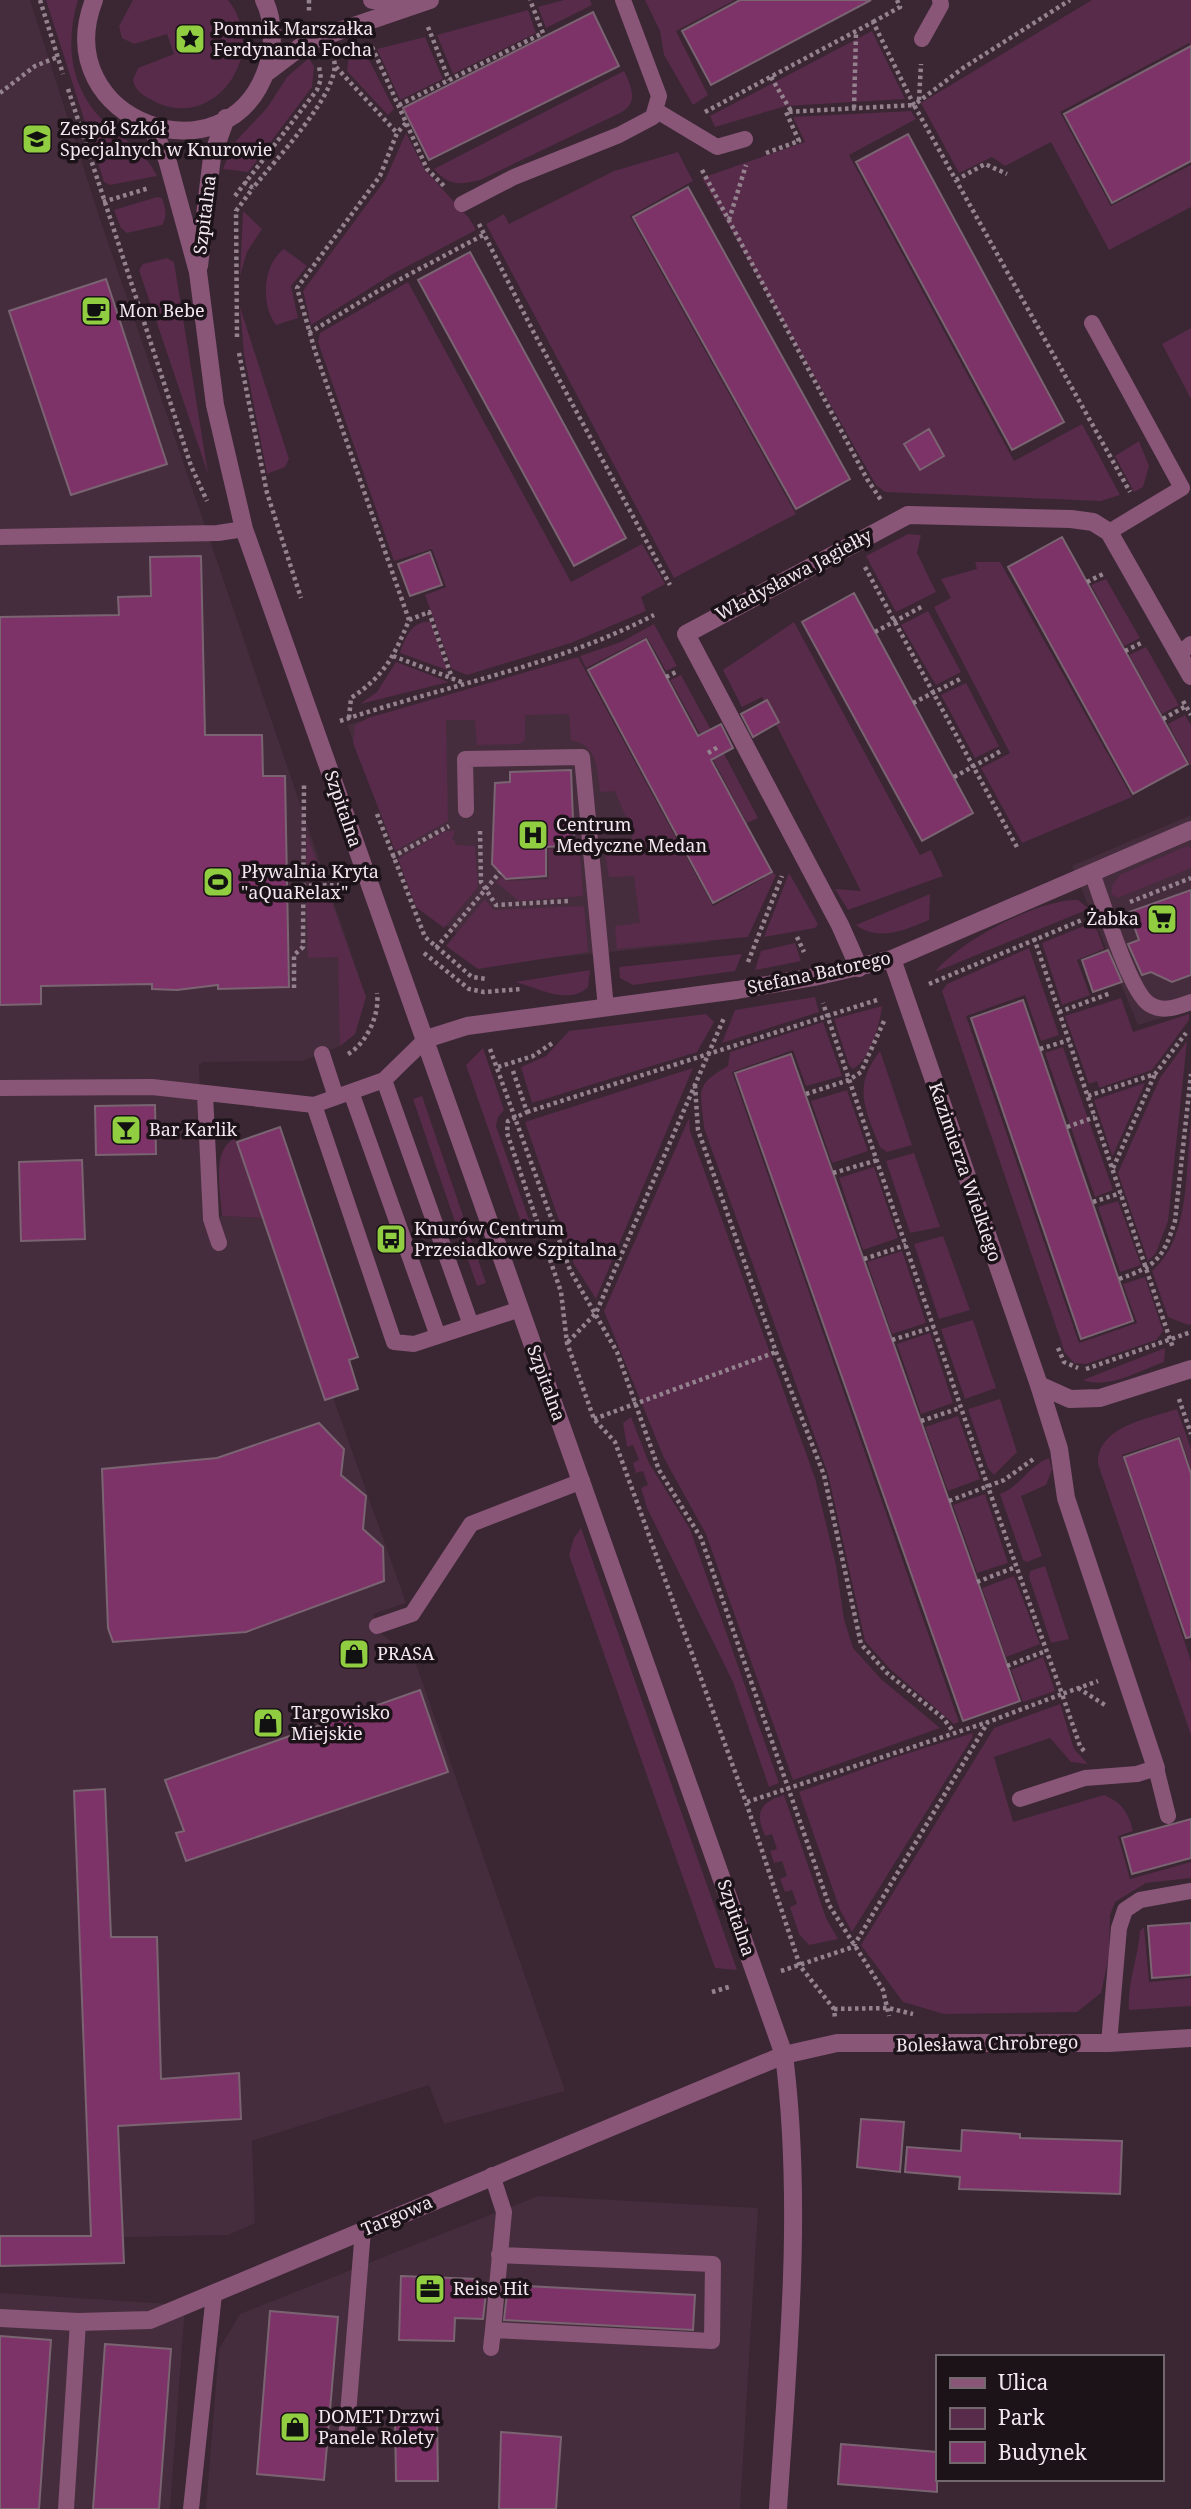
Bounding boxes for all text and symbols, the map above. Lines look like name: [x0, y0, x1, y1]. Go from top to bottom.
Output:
place label: Pomnik Marszałka Ferdynanda Focha: [213, 16, 373, 61]
place icon: Pomnik Marszałka Ferdynanda Focha: [173, 22, 207, 56]
place label: Zespół Szkół Specjalnych w Knurowie: [60, 116, 272, 161]
school or university icon: Zespół Szkół Specjalnych w Knurowie: [20, 122, 54, 156]
street label: Szpitalna: [187, 174, 221, 256]
cafe icon: Mon Bebe: [79, 294, 113, 328]
place label: Mon Bebe: [119, 298, 205, 322]
street label: Władysława Jagiełły: [711, 522, 877, 626]
street label: Szpitalna: [320, 767, 368, 850]
place label: Centrum Medyczne Medan: [556, 812, 707, 857]
hospital icon: Centrum Medyczne Medan: [516, 818, 550, 852]
place label: Pływalnia Kryta "aQuaRelax": [241, 859, 379, 904]
sports icon: Pływalnia Kryta "aQuaRelax": [201, 865, 235, 899]
supermarket icon: Żabka: [1145, 902, 1179, 936]
place label: Żabka: [1086, 906, 1139, 930]
street label: Stefana Batorego: [745, 945, 893, 999]
street label: Kazimierza Wielkiego: [924, 1079, 1008, 1265]
bar icon: Bar Karlik: [109, 1113, 143, 1147]
place label: Bar Karlik: [149, 1117, 238, 1141]
place label: Knurów Centrum Przesiadkowe Szpitalna: [414, 1216, 617, 1261]
bus stop icon: Knurów Centrum Przesiadkowe Szpitalna: [374, 1222, 408, 1256]
street label: Szpitalna: [522, 1341, 572, 1424]
shop icon: PRASA: [337, 1637, 371, 1671]
place label: PRASA: [377, 1641, 435, 1665]
place label: Targowisko Miejskie: [291, 1700, 390, 1745]
shop icon: Targowisko Miejskie: [251, 1706, 285, 1740]
street label: Szpitalna: [713, 1876, 761, 1959]
street label: Bolesława Chrobrego: [896, 2029, 1078, 2057]
street label: Targowa: [357, 2189, 436, 2241]
office icon: Reise Hit: [413, 2272, 447, 2306]
place label: Reise Hit: [453, 2276, 529, 2300]
legend: [936, 2355, 1163, 2481]
text: Ulica: [998, 2368, 1048, 2396]
text: Park: [998, 2403, 1045, 2431]
place label: DOMET Drzwi Panele Rolety: [318, 2404, 441, 2449]
shop icon: DOMET Drzwi Panele Rolety: [278, 2410, 312, 2444]
text: Budynek: [998, 2438, 1088, 2466]

